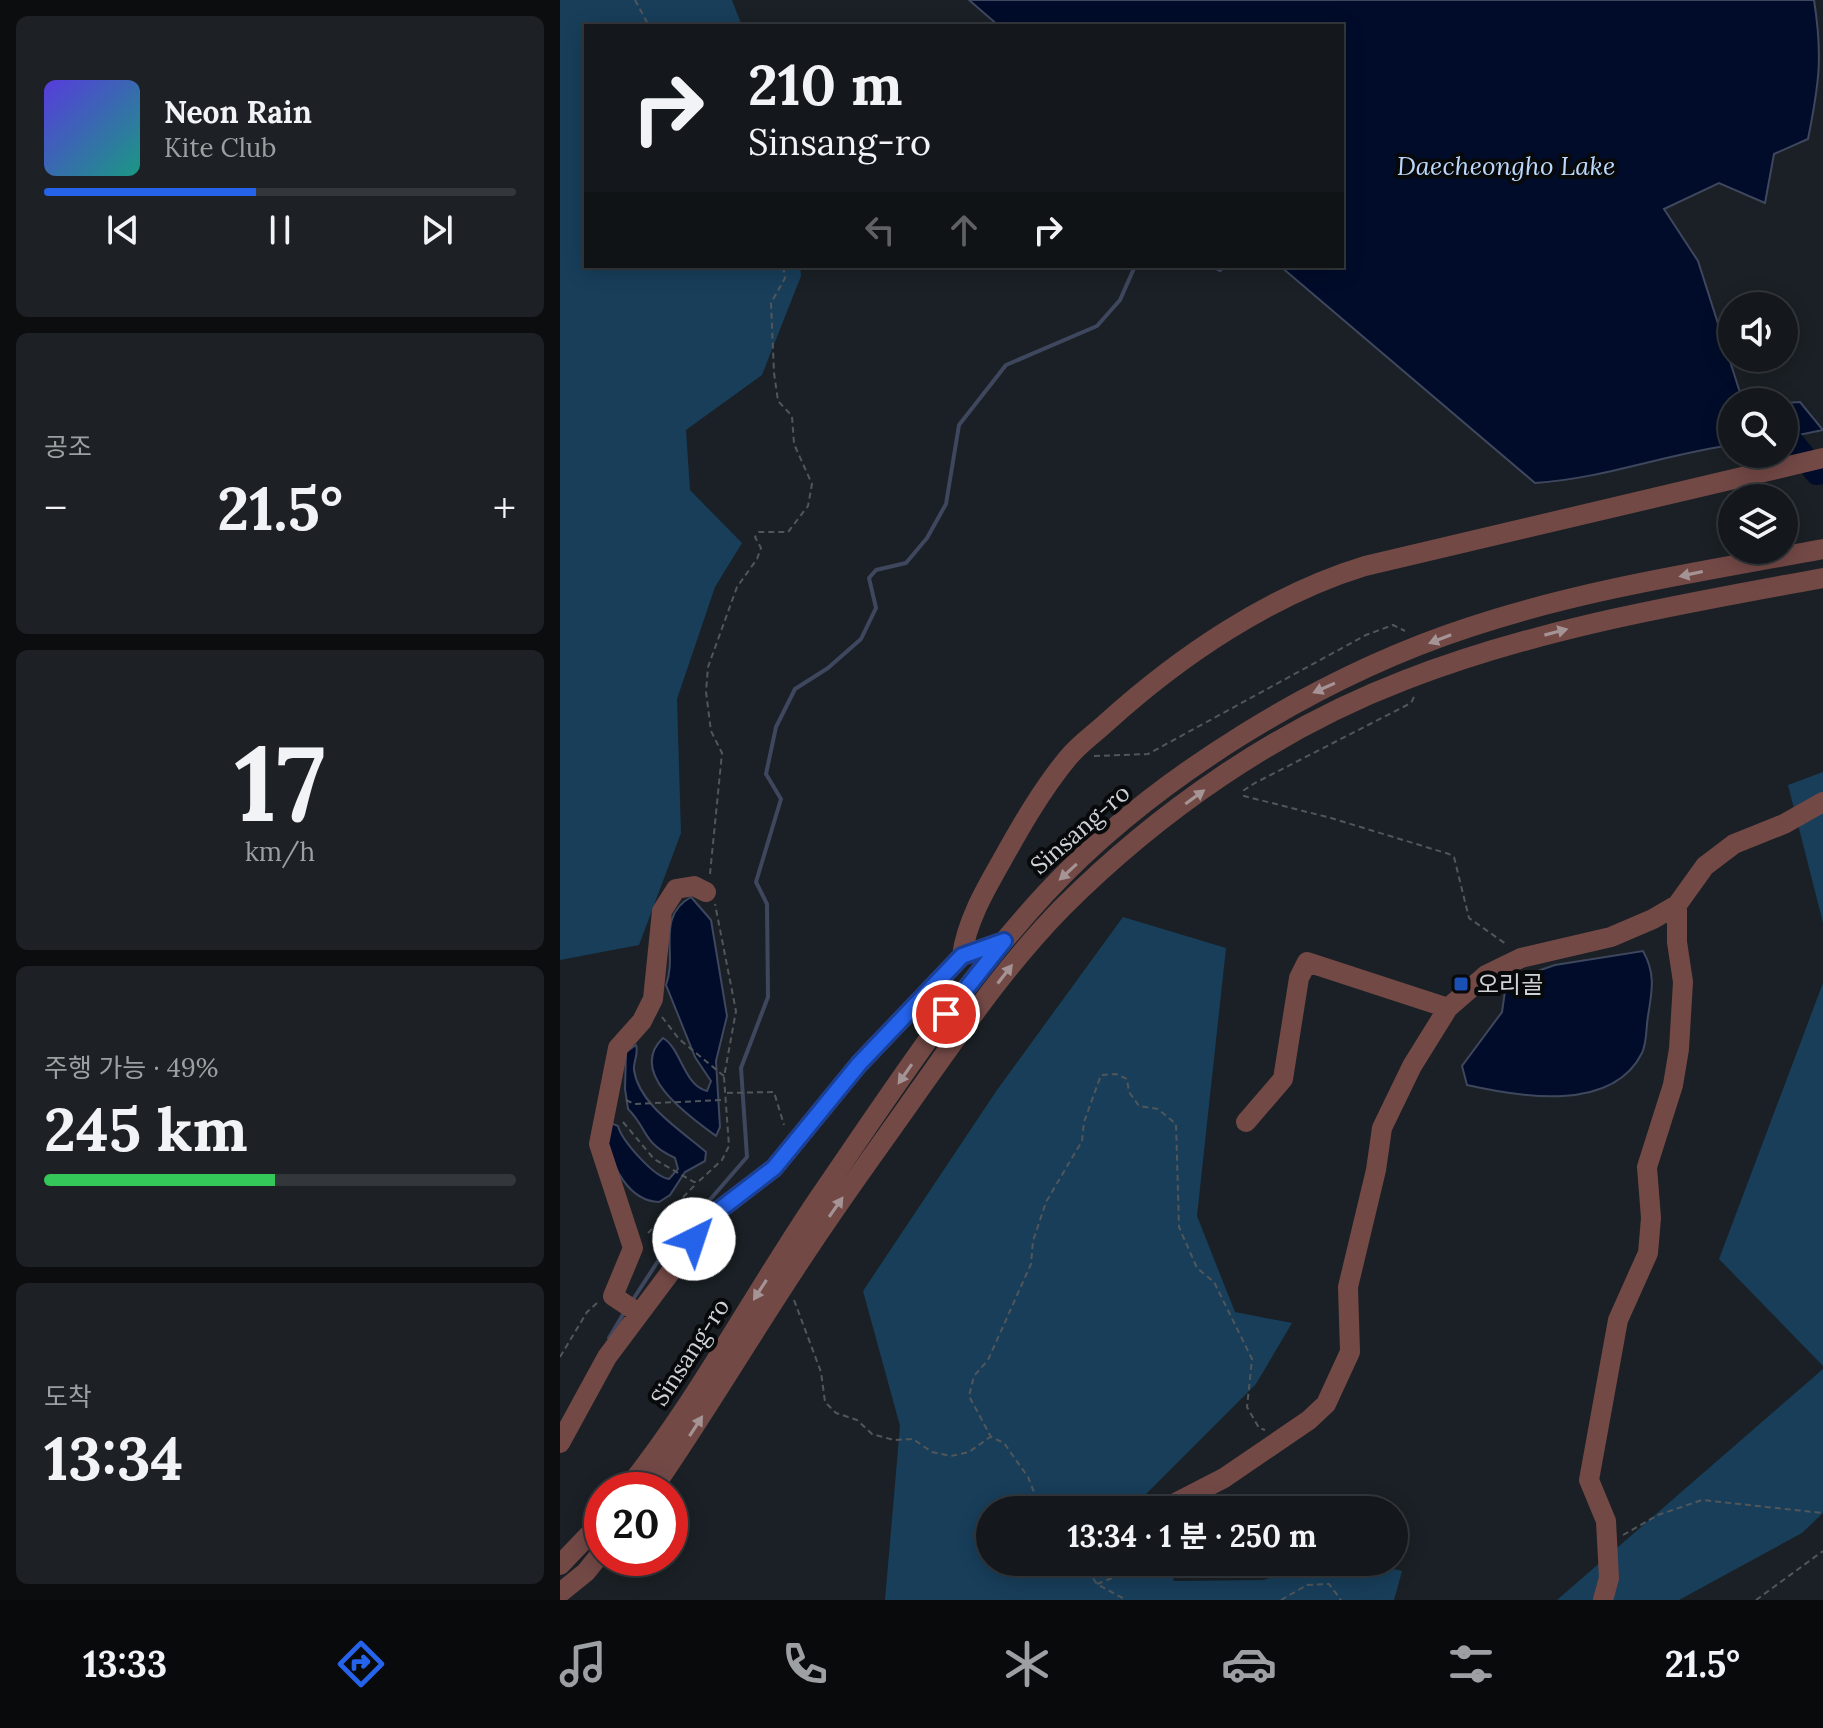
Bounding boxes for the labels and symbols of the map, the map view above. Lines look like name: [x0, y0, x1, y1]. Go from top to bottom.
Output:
water label: Daecheongho Lake: [1397, 149, 1615, 182]
one-way arrow: [1679, 568, 1704, 581]
one-way arrow: [1544, 626, 1569, 638]
one-way arrow: [1428, 632, 1452, 645]
one-way arrow: [1312, 682, 1335, 695]
street label: Sinsang-ro: [1024, 777, 1136, 881]
one-way arrow: [1184, 790, 1205, 805]
one-way arrow: [1059, 862, 1078, 880]
one-way arrow: [997, 964, 1013, 984]
place label: 오리골: [1477, 969, 1543, 1000]
marker: 오리골: [1452, 975, 1470, 993]
pin: [912, 980, 980, 1048]
one-way arrow: [898, 1063, 913, 1084]
one-way arrow: [828, 1196, 844, 1218]
position arrow: [652, 1197, 736, 1281]
one-way arrow: [753, 1279, 768, 1300]
street label: Sinsang-ro: [644, 1292, 736, 1412]
one-way arrow: [688, 1415, 703, 1436]
speed limit sign: 20: [584, 1472, 688, 1576]

